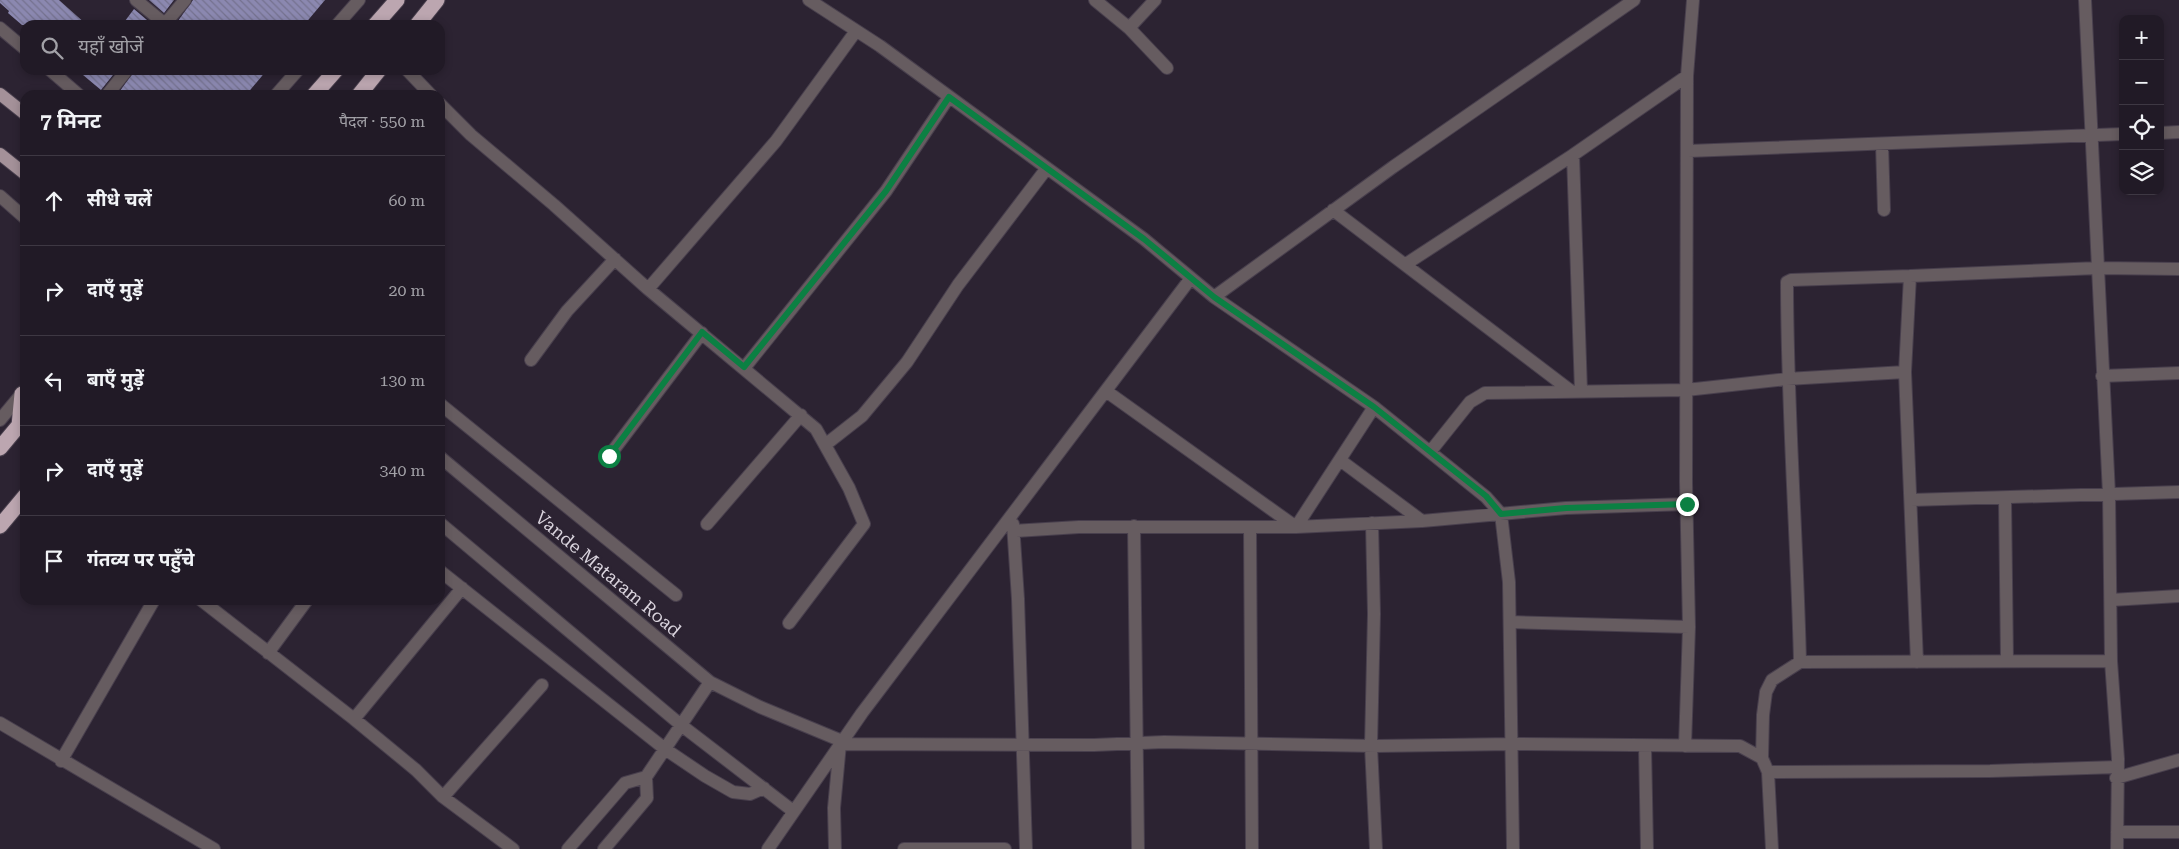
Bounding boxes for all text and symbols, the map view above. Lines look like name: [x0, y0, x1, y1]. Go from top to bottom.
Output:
map controls: [2119, 15, 2164, 195]
button: +: [2119, 15, 2164, 60]
search box: [20, 20, 445, 75]
icon: search: [38, 34, 66, 62]
text: यहाँ खोजें: [78, 35, 143, 58]
button: −: [2119, 60, 2164, 105]
button: locate: [2119, 105, 2164, 150]
text: 7 मिनट: [40, 109, 101, 133]
text: पैदल · 550 m: [339, 112, 425, 131]
button: layers: [2119, 150, 2164, 195]
icon: ahead: [40, 187, 68, 215]
text: सीधे चलें: [87, 188, 152, 211]
text: 60 m: [388, 191, 425, 210]
icon: right: [40, 277, 68, 305]
text: दाएँ मुड़ें: [87, 278, 143, 301]
text: 20 m: [388, 281, 425, 300]
icon: left: [40, 367, 68, 395]
text: बाएँ मुड़ें: [87, 368, 144, 391]
text: 130 m: [379, 371, 425, 390]
route start: [598, 445, 621, 468]
icon: right: [40, 457, 68, 485]
text: दाएँ मुड़ें: [87, 458, 143, 481]
text: 340 m: [379, 461, 425, 480]
route end: [1676, 493, 1699, 516]
street label: Vande Mataram Road: [531, 506, 686, 641]
icon: arrive: [40, 547, 68, 575]
text: गंतव्य पर पहुँचे: [87, 548, 194, 571]

